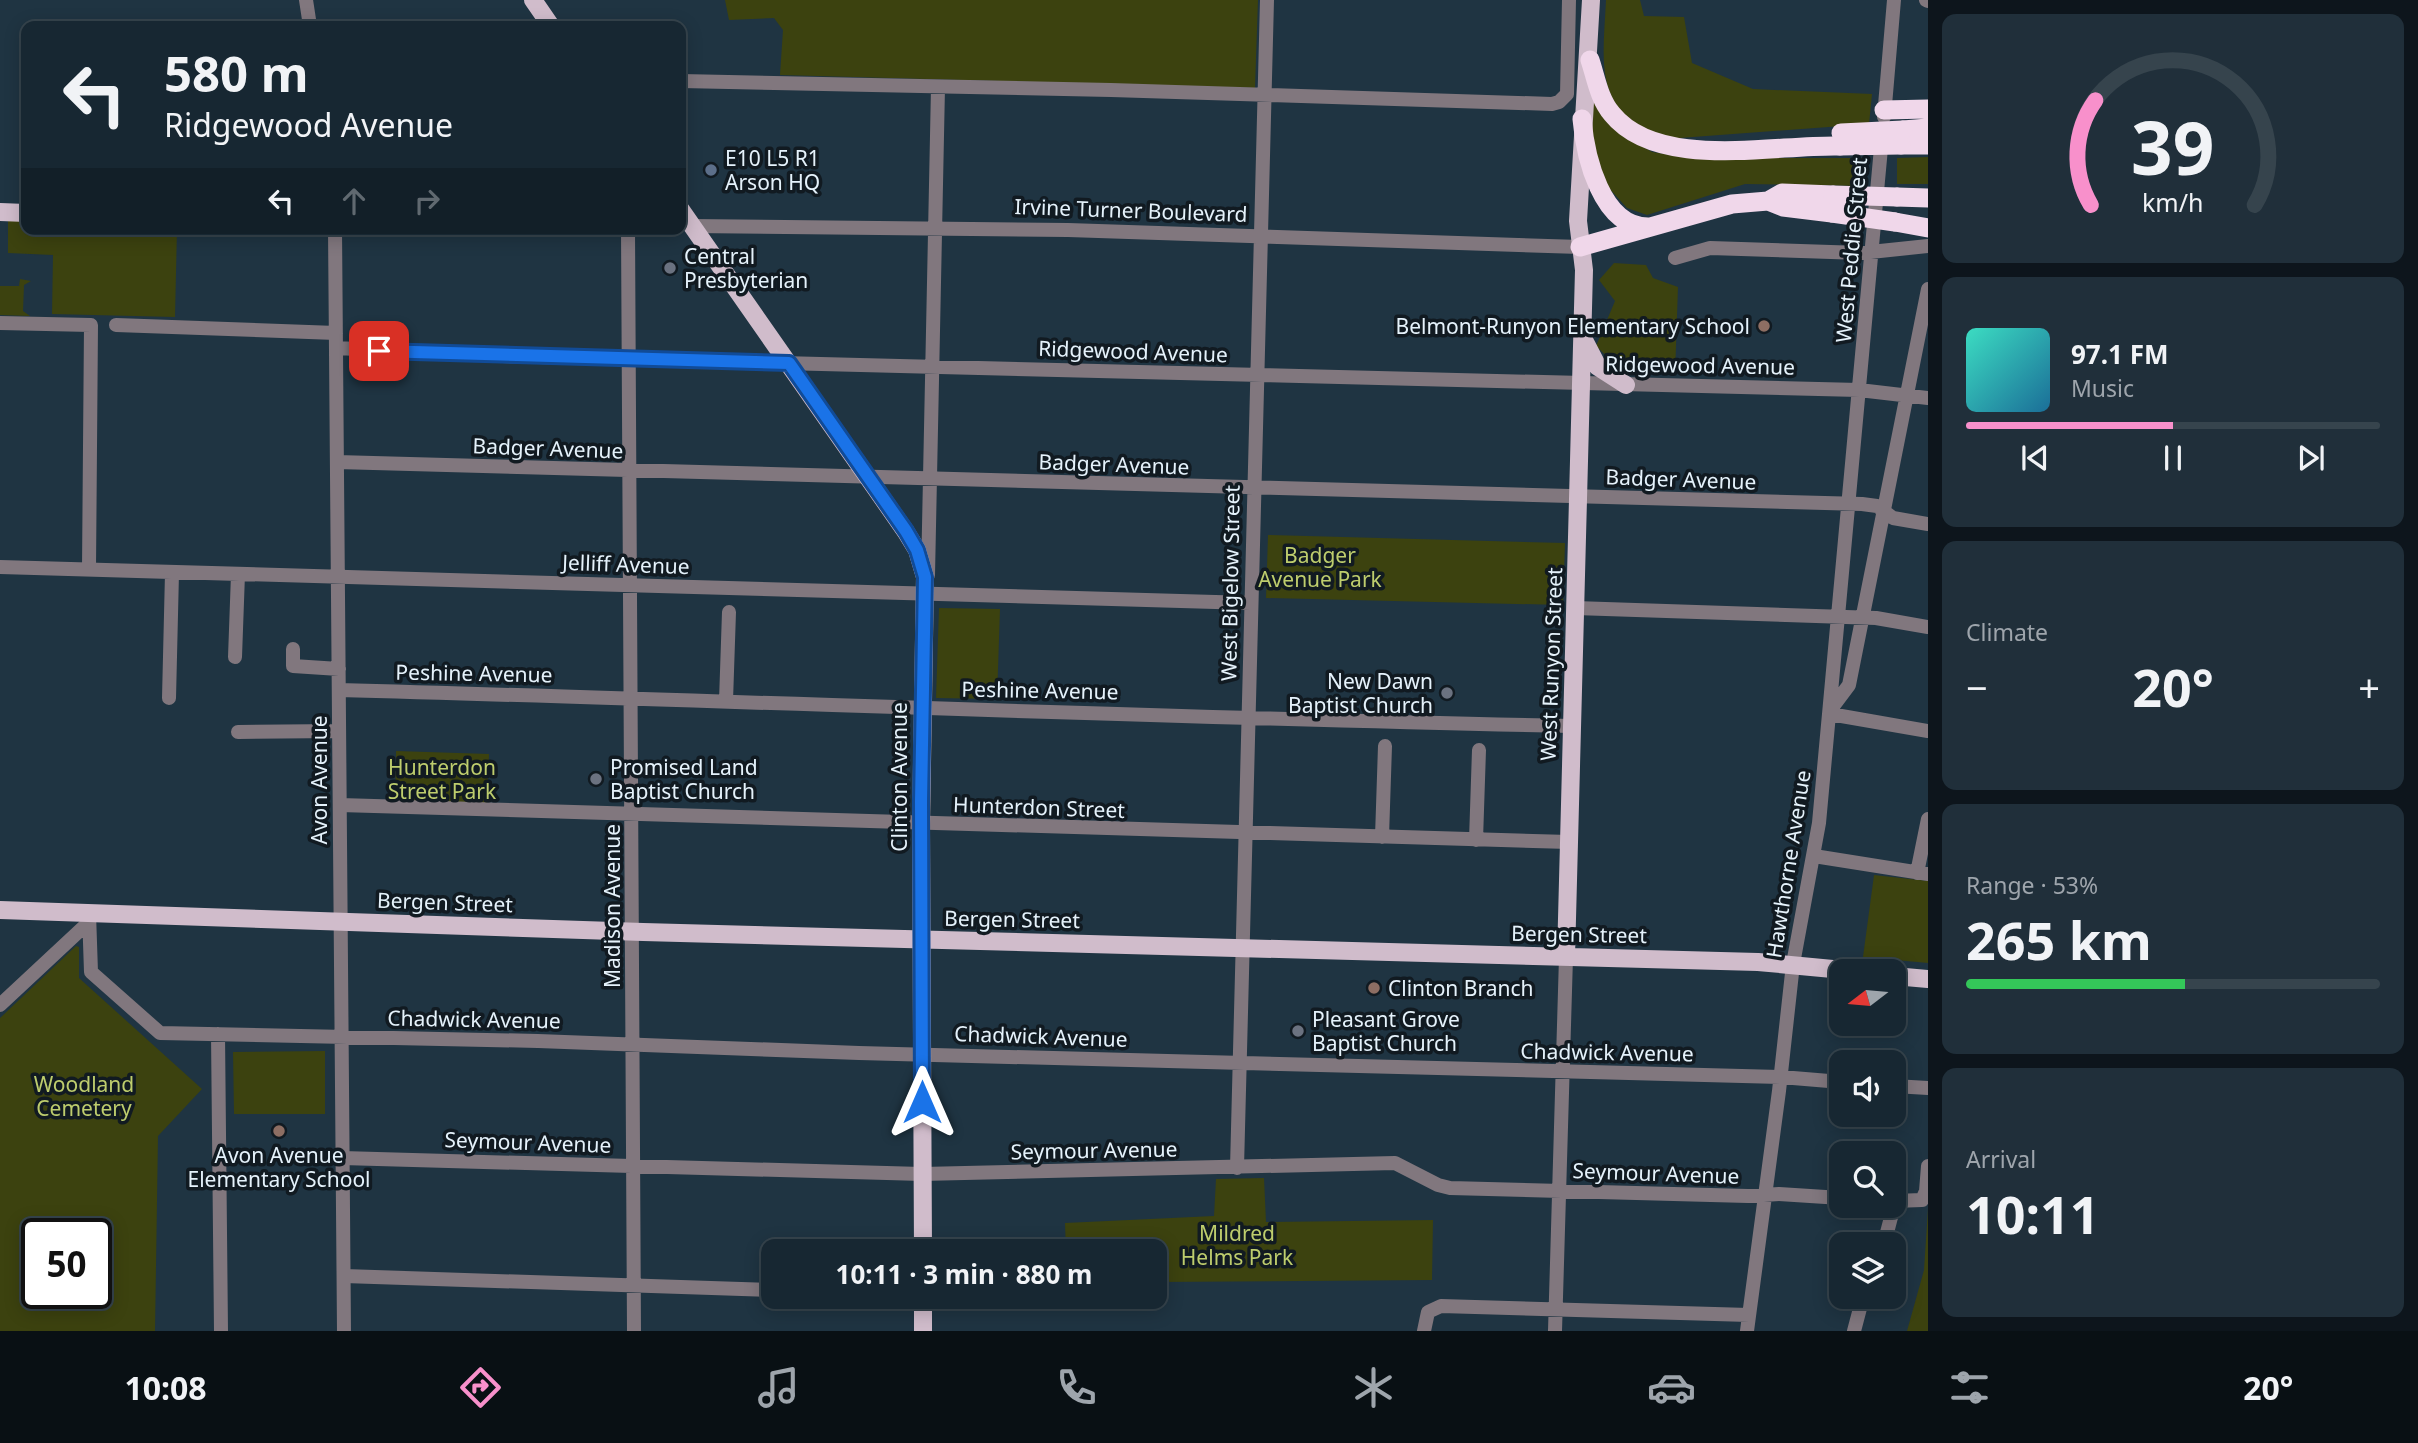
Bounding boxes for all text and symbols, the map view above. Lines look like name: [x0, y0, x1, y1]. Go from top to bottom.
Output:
text: 580 m: [164, 40, 309, 106]
icon: left: [49, 49, 140, 140]
text: 39: [2131, 97, 2215, 196]
text: Ridgewood Avenue: [164, 103, 453, 146]
place label: E10 L5 R1 Arson HQ: [725, 144, 820, 196]
street label: West Peddie Street: [1829, 156, 1873, 344]
marker: E10 L5 R1 Arson HQ: [703, 162, 719, 178]
icon: left: [262, 182, 300, 220]
icon: ahead: [335, 182, 373, 220]
icon: right: [408, 182, 446, 220]
text: km/h: [2142, 185, 2204, 219]
street label: Irvine Turner Boulevard: [1014, 192, 1248, 228]
place label: Central Presbyterian: [684, 242, 808, 294]
marker: Central Presbyterian: [662, 260, 678, 276]
place label: Belmont-Runyon Elementary School: [1396, 312, 1750, 340]
marker: Belmont-Runyon Elementary School: [1756, 318, 1772, 334]
pin: [349, 321, 409, 381]
icon: arrive: [360, 332, 398, 370]
street label: Ridgewood Avenue: [1038, 334, 1228, 368]
text: 97.1 FM: [2071, 336, 2168, 372]
street label: Ridgewood Avenue: [1605, 349, 1795, 381]
text: Music: [2071, 372, 2134, 404]
street label: Badger Avenue: [472, 431, 624, 465]
icon: previous: [2016, 439, 2054, 477]
icon: pause: [2154, 439, 2192, 477]
icon: next: [2292, 439, 2330, 477]
street label: Badger Avenue: [1038, 447, 1190, 481]
street label: Badger Avenue: [1605, 462, 1757, 496]
street label: West Bigelow Street: [1214, 484, 1246, 681]
park label: Badger Avenue Park: [1258, 541, 1383, 593]
street label: Jelliff Avenue: [560, 548, 690, 580]
street label: West Runyon Street: [1534, 566, 1568, 761]
text: Climate: [1966, 616, 2048, 648]
text: 20°: [2132, 651, 2214, 722]
street label: Peshine Avenue: [395, 658, 553, 688]
text: −: [1966, 661, 1988, 713]
text: +: [2358, 661, 2380, 713]
place label: New Dawn Baptist Church: [1288, 667, 1433, 719]
street label: Peshine Avenue: [961, 675, 1119, 705]
marker: New Dawn Baptist Church: [1439, 685, 1455, 701]
street label: Clinton Avenue: [885, 702, 913, 852]
street label: Avon Avenue: [305, 716, 333, 844]
park label: Hunterdon Street Park: [388, 753, 497, 805]
place label: Promised Land Baptist Church: [610, 753, 758, 805]
street label: Hawthorne Avenue: [1759, 768, 1817, 960]
marker: Promised Land Baptist Church: [588, 771, 604, 787]
street label: Hunterdon Street: [953, 790, 1126, 824]
street label: Madison Avenue: [598, 824, 626, 988]
text: Range · 53%: [1966, 869, 2098, 901]
street label: Bergen Street: [377, 886, 514, 918]
street label: Bergen Street: [944, 904, 1081, 934]
text: 265 km: [1966, 904, 2152, 975]
street label: Bergen Street: [1511, 919, 1648, 949]
north arrow: [1829, 959, 1906, 1036]
map controls: [1829, 959, 1906, 1309]
place label: Clinton Branch: [1388, 974, 1534, 1002]
marker: Clinton Branch: [1366, 980, 1382, 996]
street label: Chadwick Avenue: [387, 1003, 561, 1035]
place label: Pleasant Grove Baptist Church: [1312, 1005, 1460, 1057]
street label: Chadwick Avenue: [954, 1019, 1128, 1053]
marker: Pleasant Grove Baptist Church: [1290, 1023, 1306, 1039]
street label: Chadwick Avenue: [1520, 1036, 1694, 1068]
button: sound: [1829, 1050, 1906, 1127]
position arrow: [885, 1065, 959, 1139]
park label: Woodland Cemetery: [34, 1070, 134, 1122]
marker: Avon Avenue Elementary School: [271, 1123, 287, 1139]
street label: Seymour Avenue: [444, 1125, 612, 1159]
street label: Seymour Avenue: [1010, 1135, 1178, 1165]
place label: Avon Avenue Elementary School: [187, 1141, 371, 1193]
button: search: [1829, 1141, 1906, 1218]
text: Arrival: [1966, 1143, 2036, 1175]
street label: Seymour Avenue: [1572, 1156, 1740, 1190]
text: 10:11: [1966, 1178, 2100, 1249]
speed limit sign: 50: [21, 1218, 112, 1309]
park label: Mildred Helms Park: [1181, 1219, 1294, 1271]
button: layers: [1829, 1232, 1906, 1309]
text: 10:11 · 3 min · 880 m: [836, 1256, 1092, 1292]
icon: directions: [456, 1363, 505, 1412]
icon: music: [754, 1363, 803, 1412]
icon: phone: [1052, 1363, 1101, 1412]
icon: climate: [1349, 1363, 1398, 1412]
icon: car: [1647, 1363, 1696, 1412]
icon: filters: [1945, 1363, 1994, 1412]
text: 10:08: [124, 1366, 207, 1409]
text: 20°: [2243, 1366, 2293, 1409]

